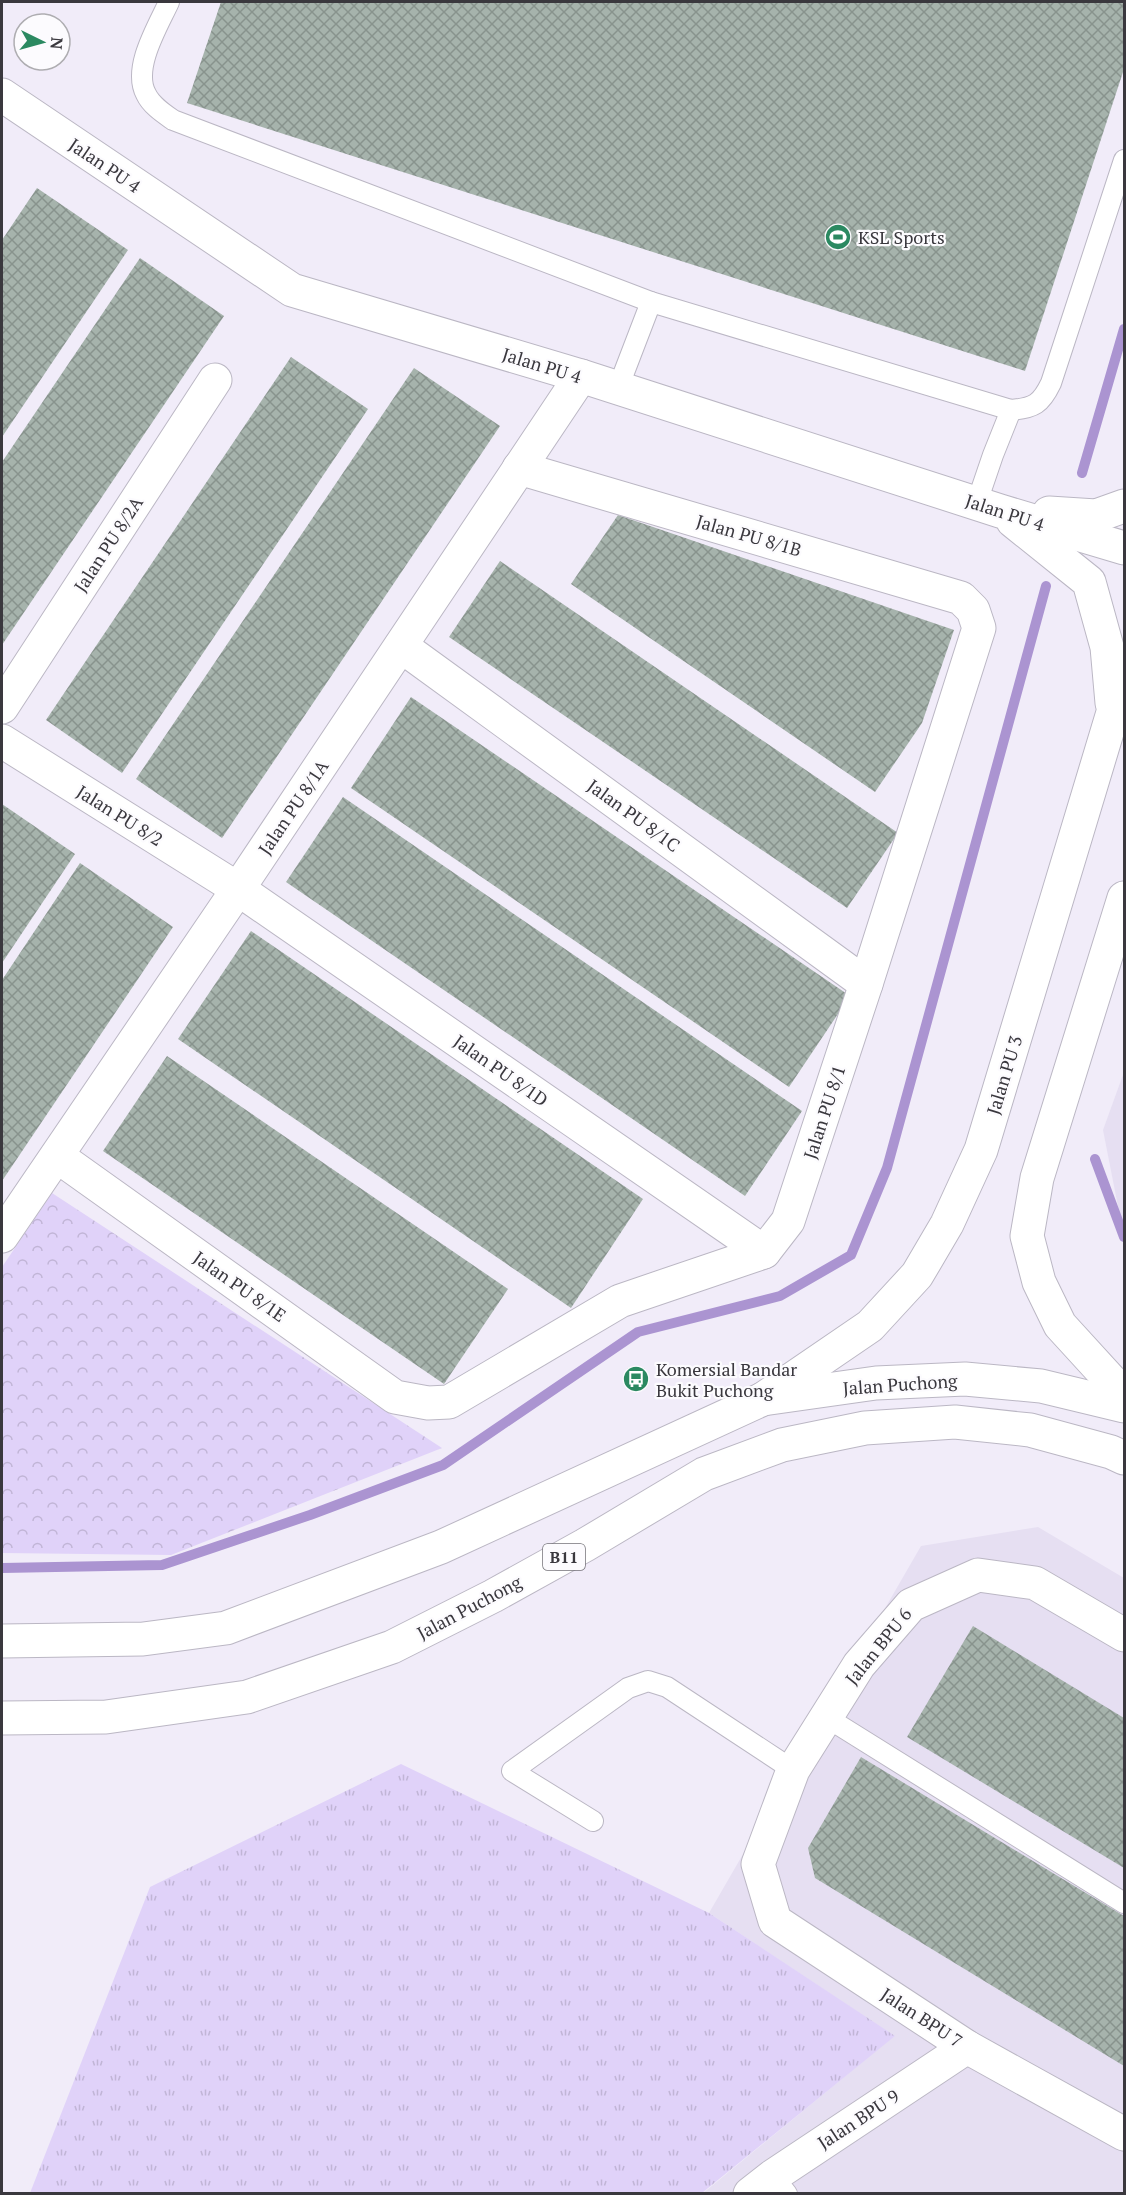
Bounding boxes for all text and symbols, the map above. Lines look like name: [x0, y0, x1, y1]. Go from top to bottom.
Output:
north arrow: [12, 12, 72, 72]
text: N: [45, 36, 68, 50]
street label: Jalan PU 4: [64, 132, 146, 198]
sports icon: KSL Sports: [823, 222, 853, 252]
place label: KSL Sports: [858, 225, 945, 249]
street label: Jalan PU 4: [499, 342, 585, 389]
street label: Jalan PU 4: [962, 488, 1048, 536]
street label: Jalan PU 8/2A: [68, 491, 148, 597]
street label: Jalan PU 8/1B: [694, 509, 804, 561]
street label: Jalan PU 8/1A: [252, 754, 334, 859]
street label: Jalan PU 8/1C: [583, 773, 685, 857]
street label: Jalan PU 8/2: [72, 779, 168, 851]
street label: Jalan PU 8/1D: [449, 1029, 553, 1111]
street label: Jalan PU 3: [981, 1032, 1027, 1118]
street label: Jalan PU 8/1: [798, 1062, 850, 1162]
street label: Jalan PU 8/1E: [189, 1245, 291, 1327]
place label: Komersial Bandar Bukit Puchong: [656, 1357, 797, 1402]
bus stop icon: Komersial Bandar Bukit Puchong: [621, 1364, 651, 1394]
street label: Jalan Puchong: [842, 1368, 959, 1400]
road number: B11: [543, 1544, 585, 1570]
street label: Jalan Puchong: [413, 1569, 526, 1645]
street label: Jalan BPU 6: [840, 1602, 917, 1690]
street label: Jalan BPU 7: [877, 1982, 967, 2052]
street label: Jalan BPU 9: [813, 2084, 903, 2154]

